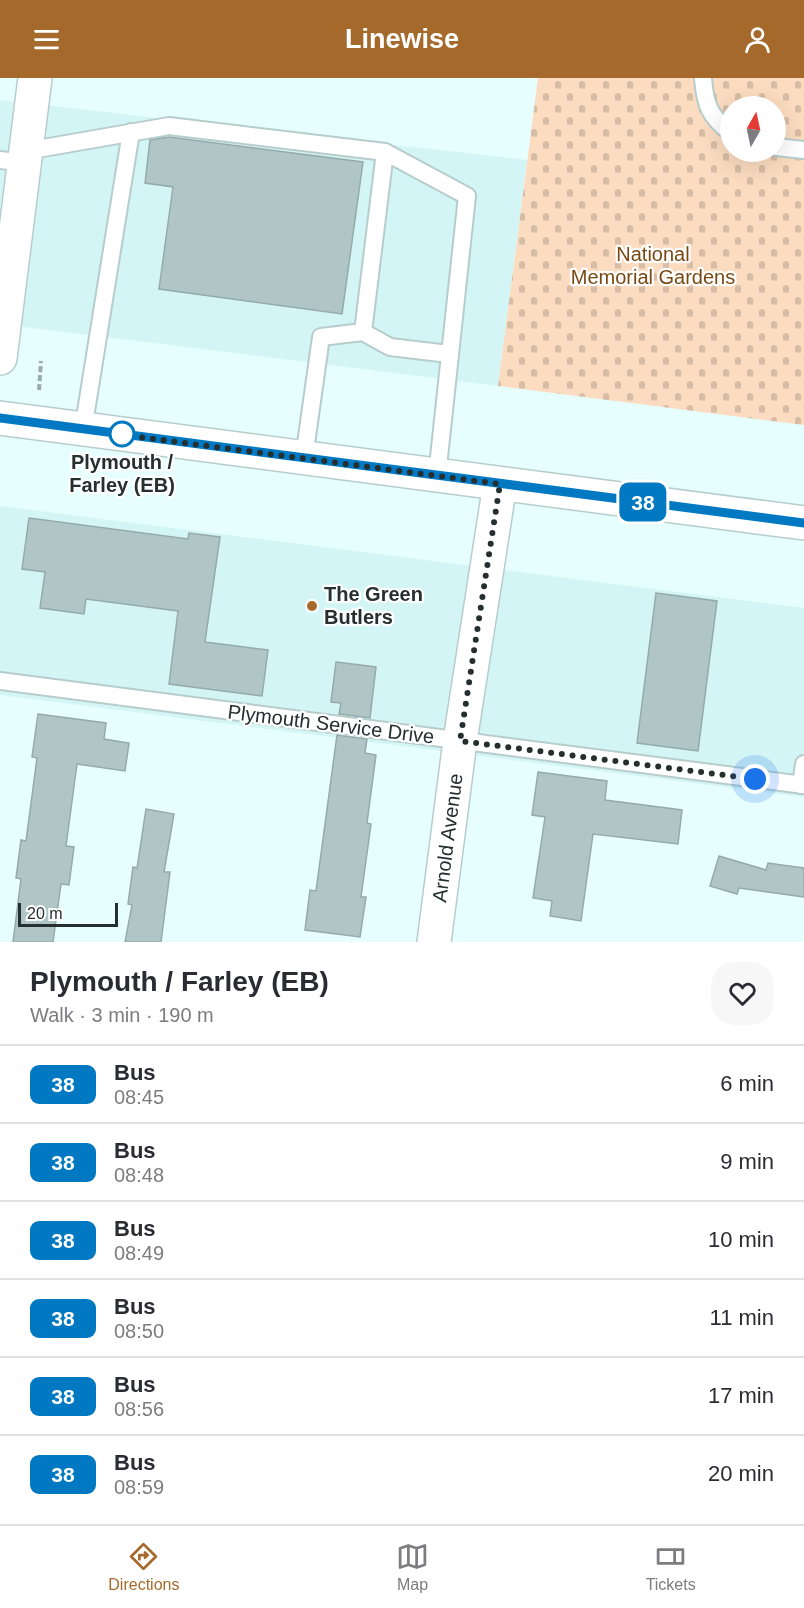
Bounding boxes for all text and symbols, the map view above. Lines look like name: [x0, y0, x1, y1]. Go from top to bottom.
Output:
icon: menu: [30, 23, 63, 56]
icon: person: [741, 23, 774, 56]
text: Linewise: [345, 24, 459, 54]
north arrow: [720, 96, 786, 162]
map controls: [720, 96, 786, 162]
park label: National Memorial Gardens: [571, 243, 735, 288]
marker: Plymouth / Farley (EB): [109, 421, 135, 447]
place label: Plymouth / Farley (EB): [69, 451, 175, 496]
line badge: 38: [616, 482, 670, 522]
text: 38: [631, 491, 655, 514]
place label: The Green Butlers: [324, 583, 423, 628]
marker: The Green Butlers: [305, 599, 319, 613]
street label: Plymouth Service Drive: [227, 700, 435, 748]
your location: [740, 764, 770, 794]
street label: Arnold Avenue: [428, 772, 467, 904]
scale bar: [18, 900, 118, 928]
text: 20 m: [27, 905, 63, 922]
button: heart: [711, 962, 774, 1025]
text: Plymouth / Farley (EB): [30, 966, 329, 997]
text: Walk · 3 min · 190 m: [30, 1004, 214, 1026]
text: Bus: [114, 1060, 156, 1085]
text: 6 min: [720, 1071, 774, 1096]
text: 38: [51, 1073, 75, 1096]
text: 08:45: [114, 1086, 164, 1108]
text: Bus: [114, 1138, 156, 1163]
text: 9 min: [720, 1149, 774, 1174]
text: 38: [51, 1151, 75, 1174]
text: 08:48: [114, 1164, 164, 1186]
text: Bus: [114, 1216, 156, 1241]
text: 10 min: [708, 1227, 774, 1252]
text: 38: [51, 1229, 75, 1252]
text: 08:49: [114, 1242, 164, 1264]
text: Bus: [114, 1294, 156, 1319]
text: 11 min: [710, 1305, 774, 1330]
text: 38: [51, 1307, 75, 1330]
text: 08:50: [114, 1320, 164, 1342]
text: Bus: [114, 1372, 156, 1397]
text: 17 min: [708, 1383, 774, 1408]
text: 38: [51, 1385, 75, 1408]
text: 08:56: [114, 1398, 164, 1420]
text: Bus: [114, 1450, 156, 1475]
text: 20 min: [708, 1461, 774, 1486]
text: 38: [51, 1463, 75, 1486]
text: 08:59: [114, 1476, 164, 1498]
tab: Directions: [108, 1540, 179, 1594]
tab: Map: [396, 1540, 429, 1594]
tab: Tickets: [646, 1540, 696, 1594]

